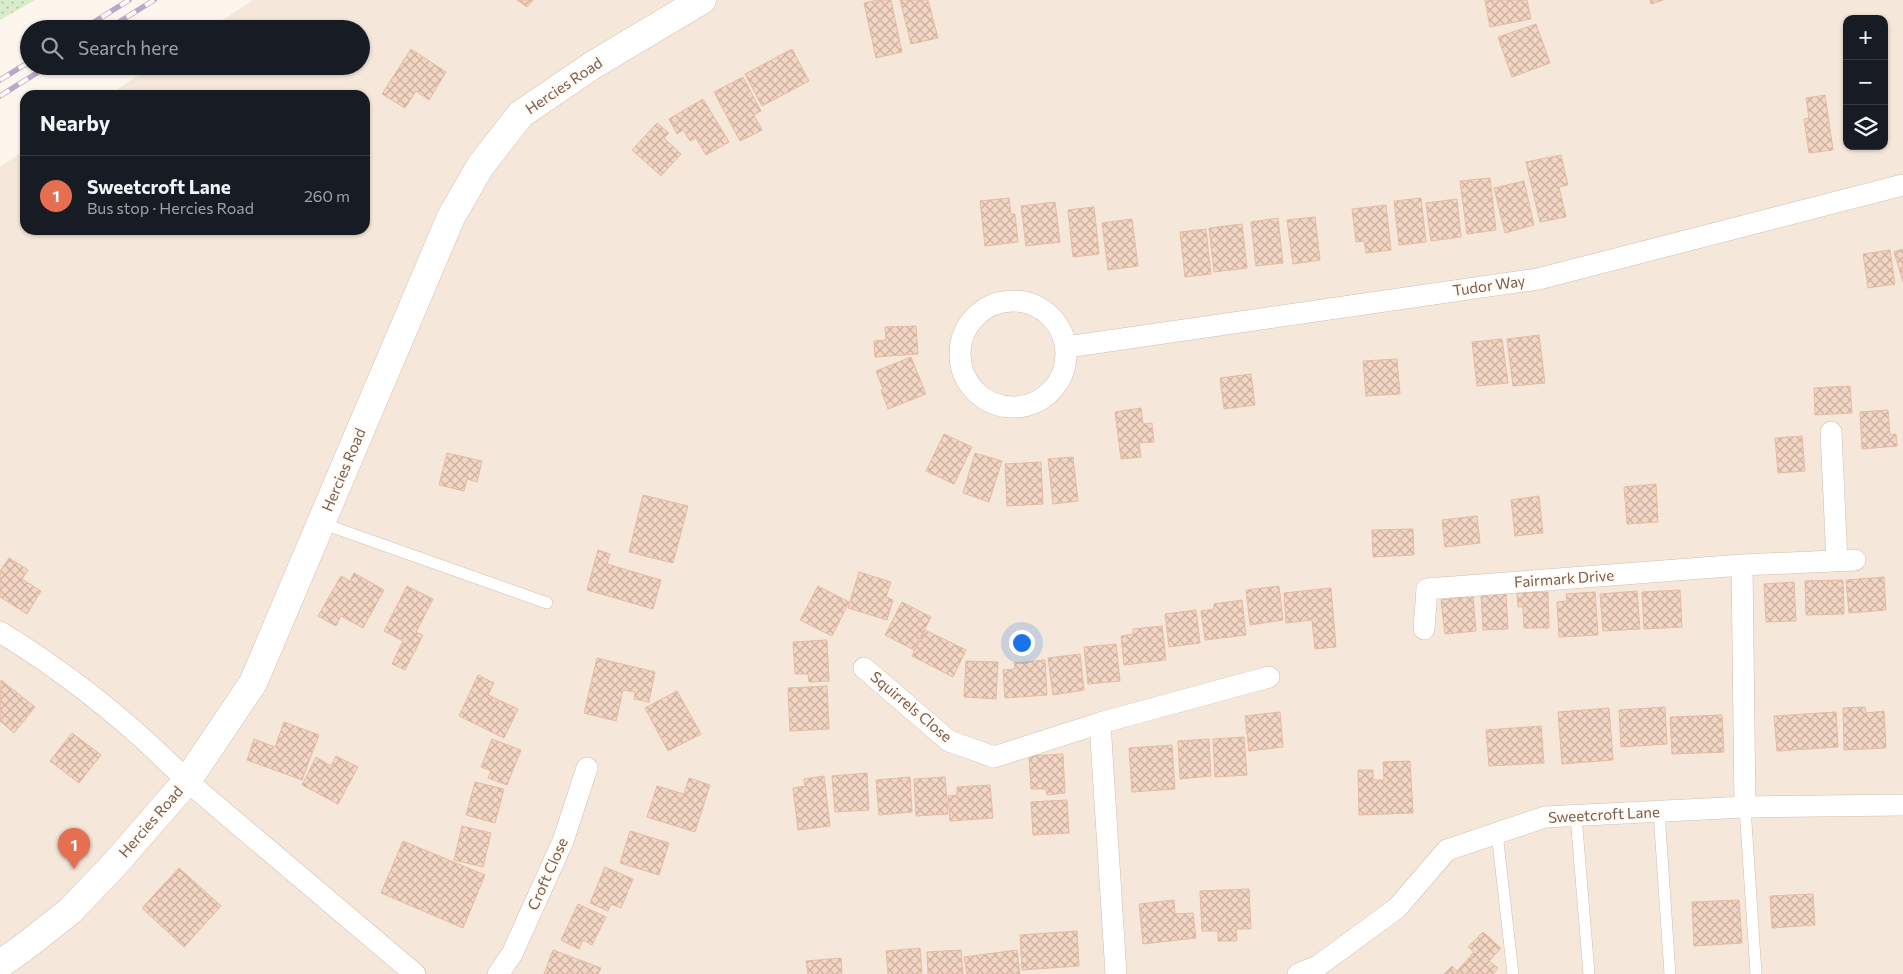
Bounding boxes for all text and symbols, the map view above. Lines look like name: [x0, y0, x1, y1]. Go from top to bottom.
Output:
map controls: [1843, 15, 1888, 150]
button: +: [1843, 15, 1888, 60]
search box: [20, 20, 370, 75]
icon: search: [38, 34, 66, 62]
text: Search here: [78, 36, 178, 59]
street label: Hercies Road: [522, 53, 605, 117]
button: −: [1843, 60, 1888, 105]
button: layers: [1843, 105, 1888, 150]
text: Nearby: [40, 110, 110, 135]
text: Sweetcroft Lane: [87, 175, 231, 198]
text: 1: [52, 186, 60, 205]
text: 260 m: [304, 186, 350, 205]
text: Bus stop · Hercies Road: [87, 198, 254, 217]
street label: Tudor Way: [1451, 271, 1527, 299]
street label: Hercies Road: [317, 425, 369, 514]
street label: Fairmark Drive: [1513, 566, 1615, 590]
your location: [1009, 630, 1035, 656]
street label: Squirrels Close: [867, 667, 956, 746]
street label: Hercies Road: [114, 782, 186, 861]
street label: Sweetcroft Lane: [1548, 802, 1660, 826]
pin: 1: [58, 828, 90, 869]
street label: Croft Close: [523, 834, 571, 913]

